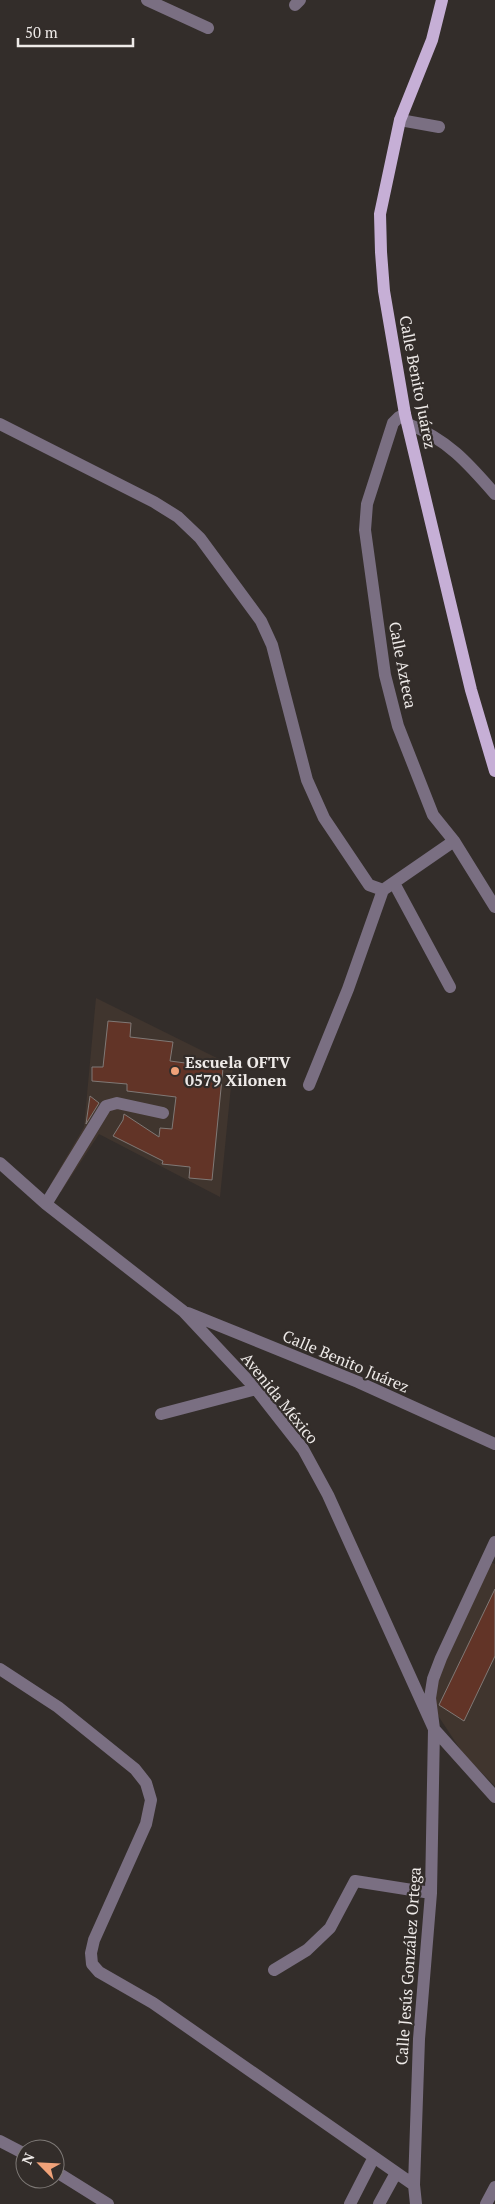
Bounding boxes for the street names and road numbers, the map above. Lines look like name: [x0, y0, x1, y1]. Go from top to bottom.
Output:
street label: Calle Benito Juárez: [394, 313, 442, 451]
street label: Calle Azteca: [384, 620, 422, 710]
street label: Calle Benito Juárez: [279, 1324, 413, 1398]
street label: Avenida México: [236, 1348, 324, 1448]
street label: Calle Jesús González Ortega: [390, 1866, 426, 2066]

